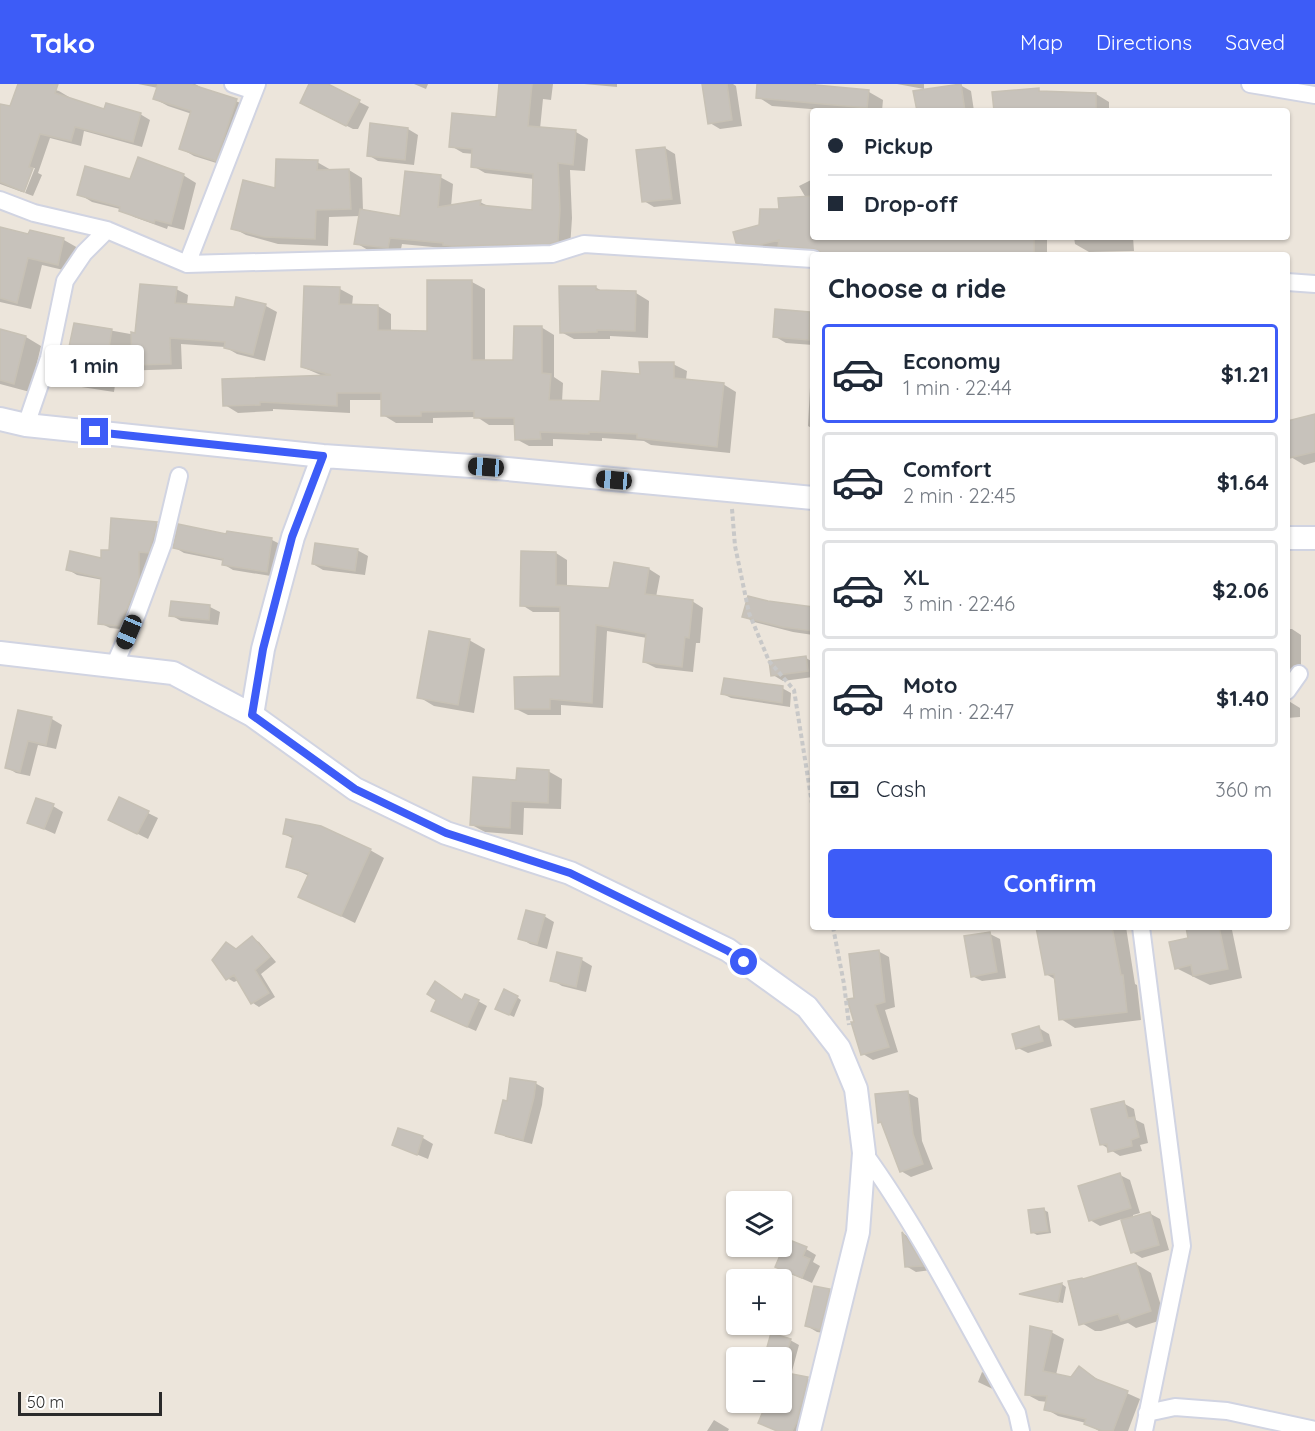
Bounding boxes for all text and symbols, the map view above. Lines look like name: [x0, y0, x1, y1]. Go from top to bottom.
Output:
text: Tako: [30, 25, 95, 60]
text: Map: [1020, 29, 1063, 55]
text: Directions: [1096, 29, 1192, 55]
text: Saved: [1225, 29, 1285, 55]
text: Pickup: [864, 132, 933, 160]
text: Drop-off: [864, 190, 958, 218]
text: Choose a ride: [828, 271, 1006, 305]
callout: 1 min: [46, 345, 144, 387]
icon: car: [831, 347, 885, 401]
text: Economy: [903, 347, 1001, 375]
text: 1 min: [70, 353, 119, 378]
text: $1.21: [1221, 360, 1269, 388]
text: 1 min · 22:44: [903, 375, 1012, 400]
route end: [81, 418, 108, 445]
icon: car: [831, 455, 885, 509]
text: Comfort: [903, 455, 992, 483]
car: [467, 457, 505, 477]
text: $1.64: [1217, 468, 1269, 496]
car: [595, 469, 633, 491]
text: 2 min · 22:45: [903, 483, 1016, 508]
icon: car: [831, 563, 885, 617]
text: XL: [903, 563, 930, 591]
text: $2.06: [1212, 576, 1269, 604]
text: 3 min · 22:46: [903, 591, 1015, 616]
car: [114, 612, 144, 652]
icon: car: [831, 671, 885, 725]
text: Moto: [903, 671, 957, 699]
text: $1.40: [1216, 684, 1269, 712]
text: 4 min · 22:47: [903, 699, 1014, 724]
icon: cash: [828, 773, 861, 806]
text: Cash: [876, 775, 927, 803]
text: 360 m: [1215, 777, 1272, 802]
button: Confirm: [828, 849, 1272, 918]
route start: [730, 948, 757, 975]
map controls: [726, 1191, 792, 1413]
button: layers: [726, 1191, 792, 1257]
button: +: [726, 1269, 792, 1335]
button: −: [726, 1347, 792, 1413]
scale bar: [18, 1389, 162, 1416]
text: 50 m: [27, 1392, 64, 1412]

